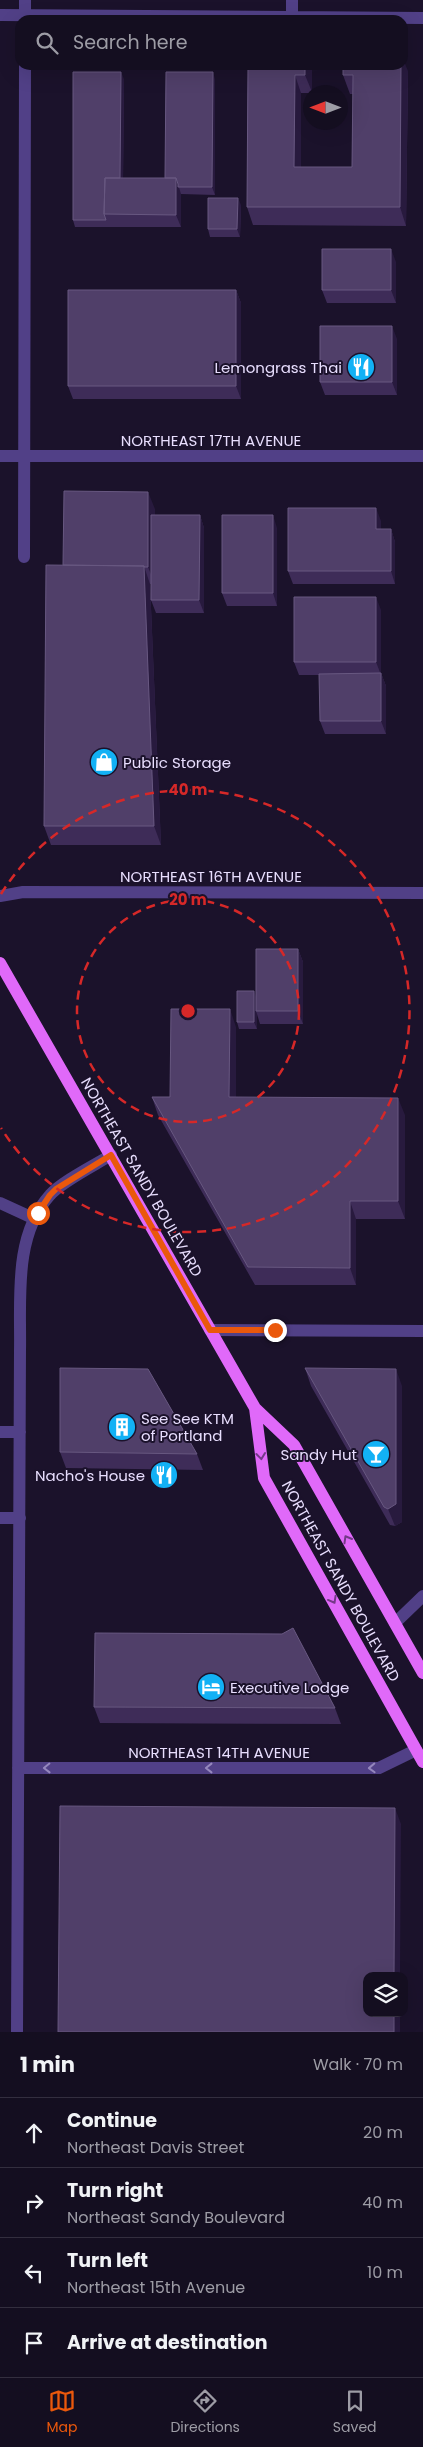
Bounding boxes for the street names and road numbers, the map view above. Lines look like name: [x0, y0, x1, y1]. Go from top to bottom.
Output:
street label: NORTHEAST 17TH AVENUE: [121, 430, 301, 451]
street label: NORTHEAST 16TH AVENUE: [120, 866, 302, 887]
street label: NORTHEAST SANDY BOULEVARD: [76, 1074, 208, 1280]
street label: NORTHEAST SANDY BOULEVARD: [277, 1477, 405, 1685]
street label: NORTHEAST 14TH AVENUE: [128, 1742, 310, 1763]

